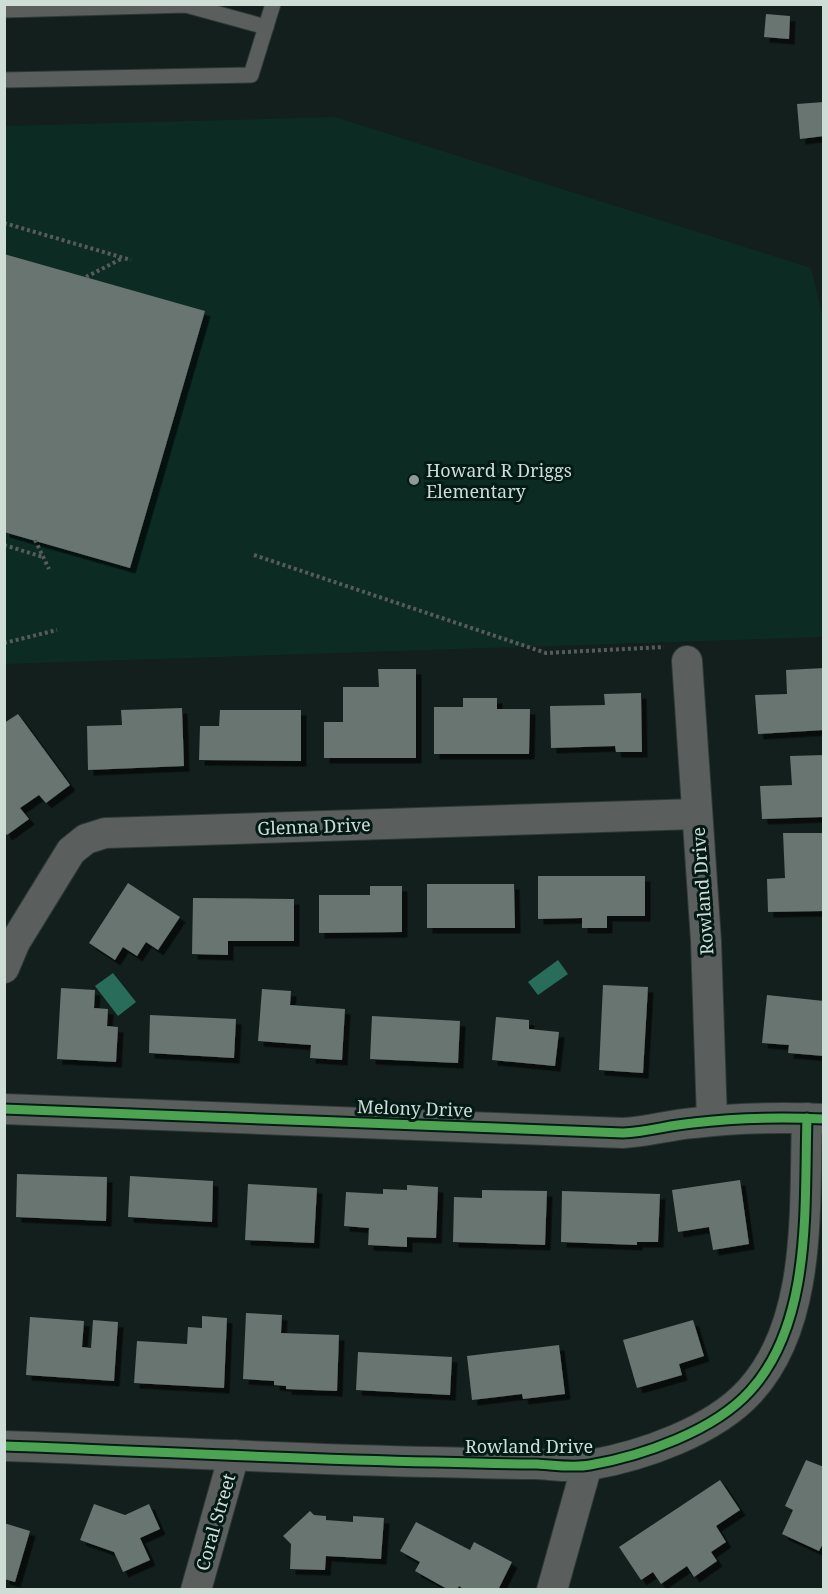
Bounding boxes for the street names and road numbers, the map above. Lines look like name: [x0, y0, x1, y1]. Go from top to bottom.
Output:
street label: Glenna Drive: [257, 812, 371, 840]
street label: Rowland Drive: [686, 826, 718, 956]
street label: Melony Drive: [357, 1094, 473, 1122]
street label: Rowland Drive: [465, 1434, 593, 1458]
street label: Coral Street: [190, 1471, 240, 1573]

